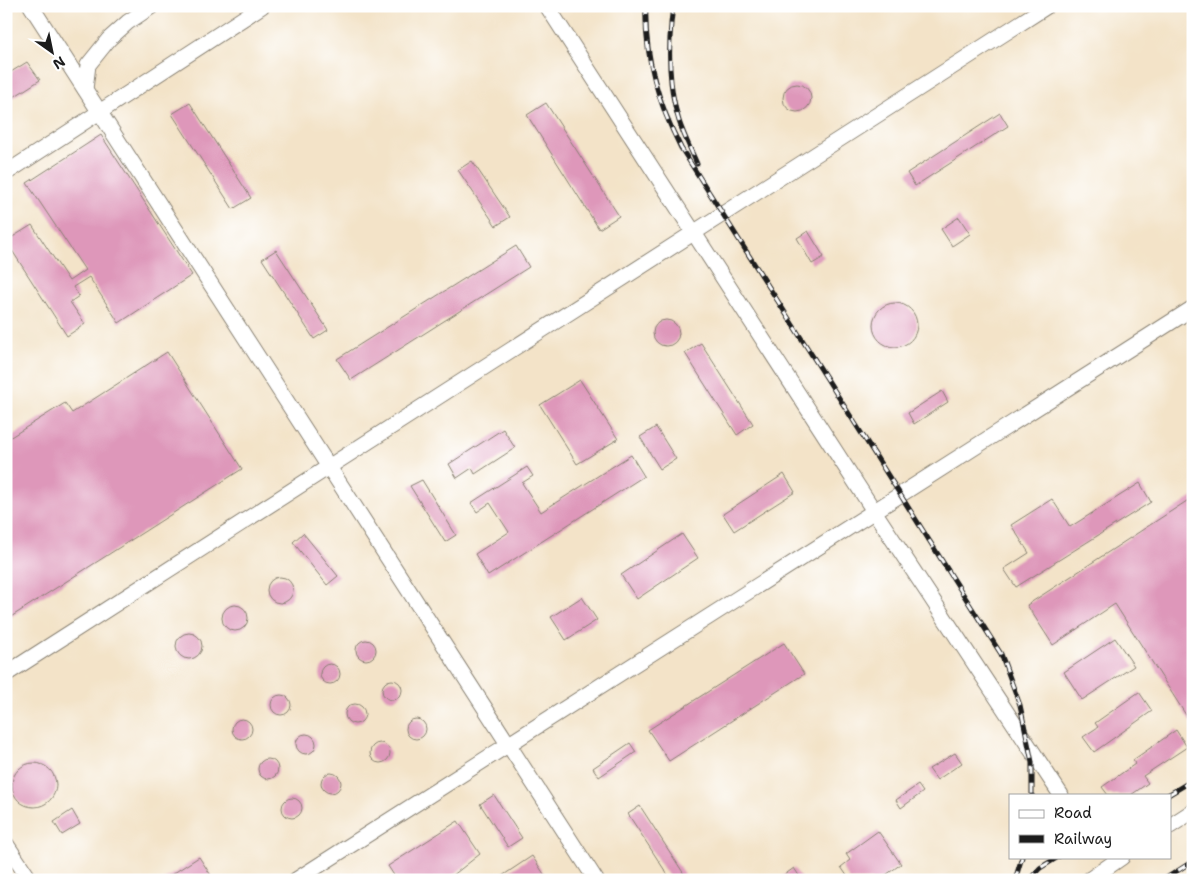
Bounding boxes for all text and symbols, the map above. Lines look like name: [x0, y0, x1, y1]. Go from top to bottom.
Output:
north arrow: [28, 28, 78, 78]
text: N: [50, 52, 69, 73]
legend: [1009, 794, 1172, 858]
text: Road: [1054, 803, 1092, 823]
text: Railway: [1054, 829, 1112, 849]

